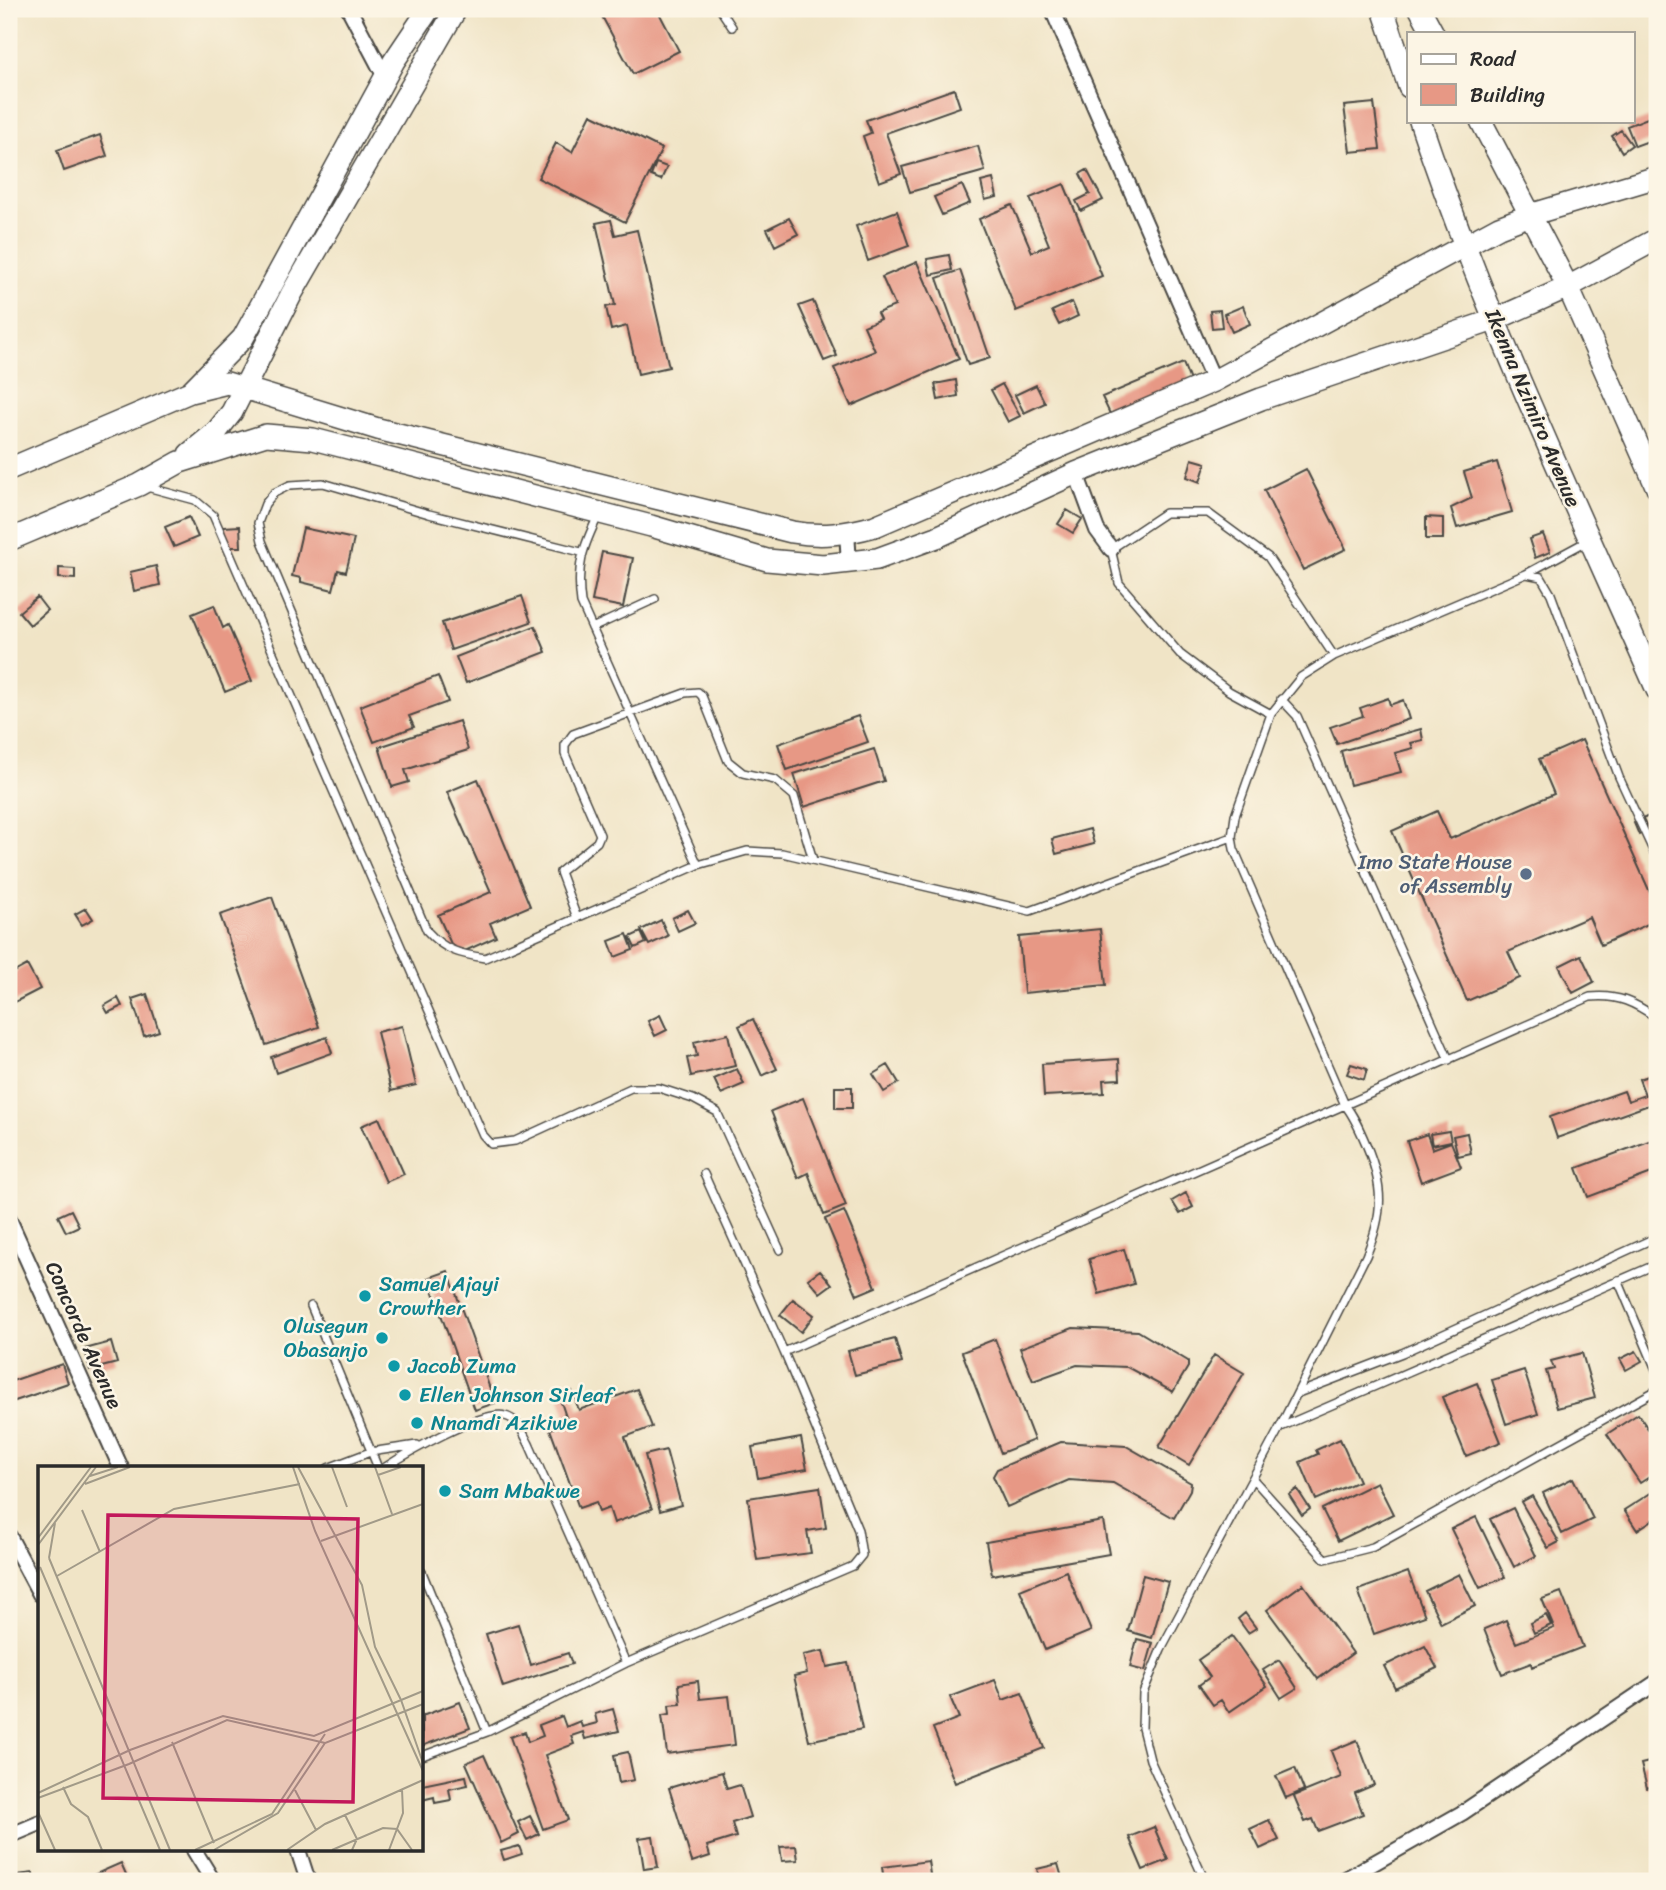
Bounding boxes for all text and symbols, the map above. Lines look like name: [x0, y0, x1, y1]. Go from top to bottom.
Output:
legend: [1407, 32, 1634, 122]
text: Road: [1470, 40, 1517, 78]
text: Building: [1470, 76, 1546, 114]
street label: Ikenna Nzimiro Avenue: [1474, 302, 1592, 514]
place label: Imo State House of Assembly: [1357, 843, 1512, 905]
marker: Imo State House of Assembly: [1518, 866, 1534, 882]
street label: Concorde Avenue: [34, 1255, 134, 1415]
place label: Samuel Ajayi Crowther: [379, 1265, 500, 1327]
marker: Samuel Ajayi Crowther: [357, 1288, 373, 1304]
place label: Olusegun Obasanjo: [283, 1307, 368, 1369]
marker: Olusegun Obasanjo: [374, 1330, 390, 1346]
place label: Jacob Zuma: [407, 1347, 517, 1385]
marker: Jacob Zuma: [386, 1358, 402, 1374]
place label: Ellen Johnson Sirleaf: [419, 1376, 616, 1414]
marker: Ellen Johnson Sirleaf: [397, 1387, 413, 1403]
place label: Nnamdi Azikiwe: [431, 1404, 578, 1442]
marker: Nnamdi Azikiwe: [409, 1415, 425, 1431]
inset map: [38, 1466, 424, 1852]
place label: Sam Mbakwe: [459, 1472, 580, 1510]
marker: Sam Mbakwe: [437, 1483, 453, 1499]

